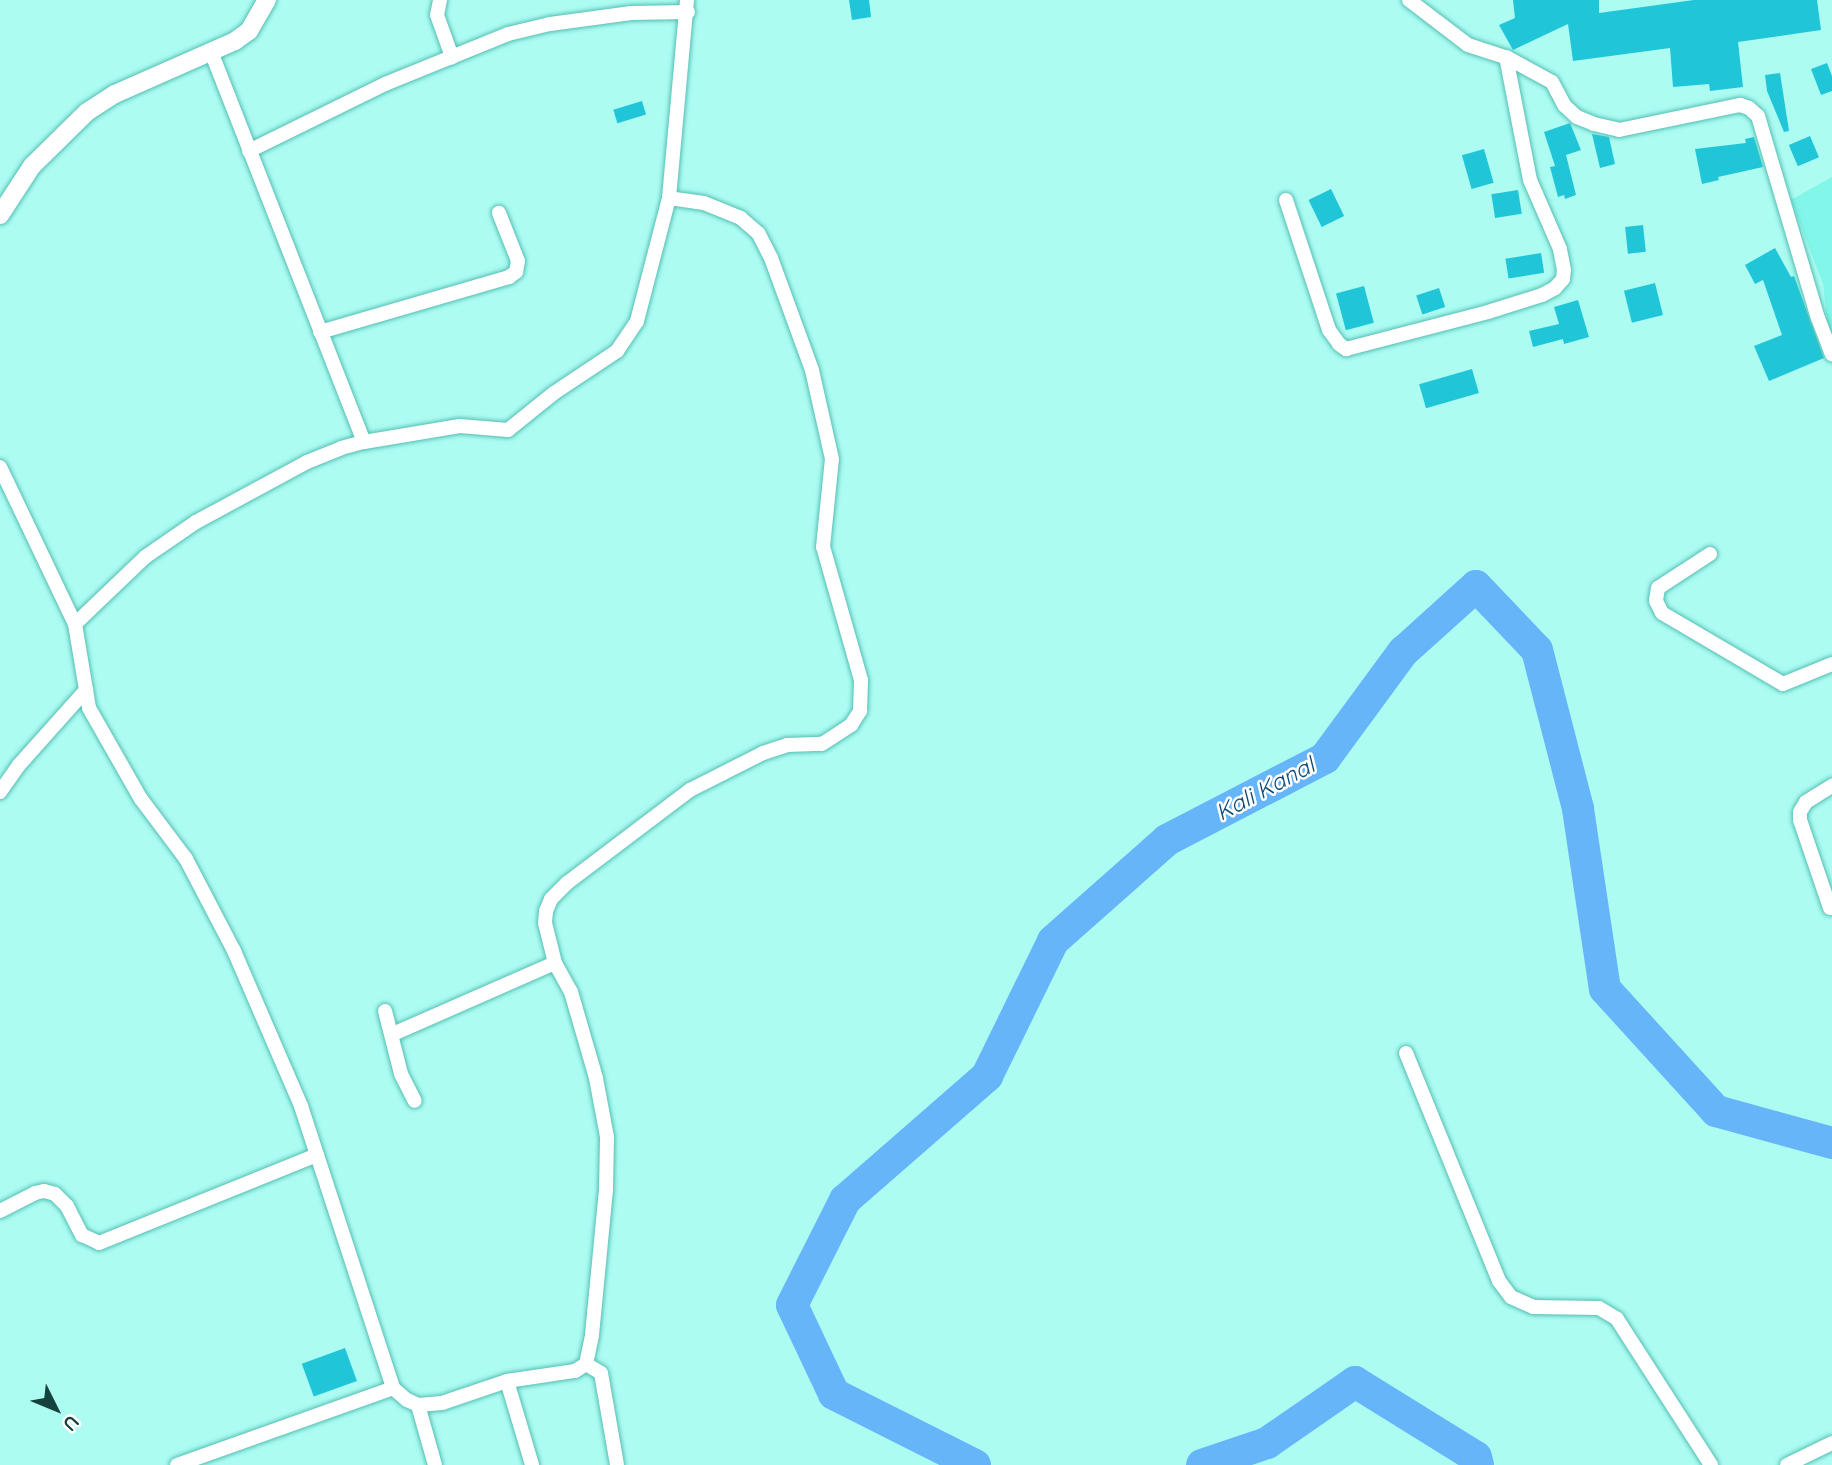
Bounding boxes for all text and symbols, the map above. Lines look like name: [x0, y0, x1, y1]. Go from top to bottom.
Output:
water label: Kali Kanal: [1211, 751, 1319, 827]
north arrow: [21, 1374, 91, 1444]
text: U: [58, 1410, 85, 1436]

